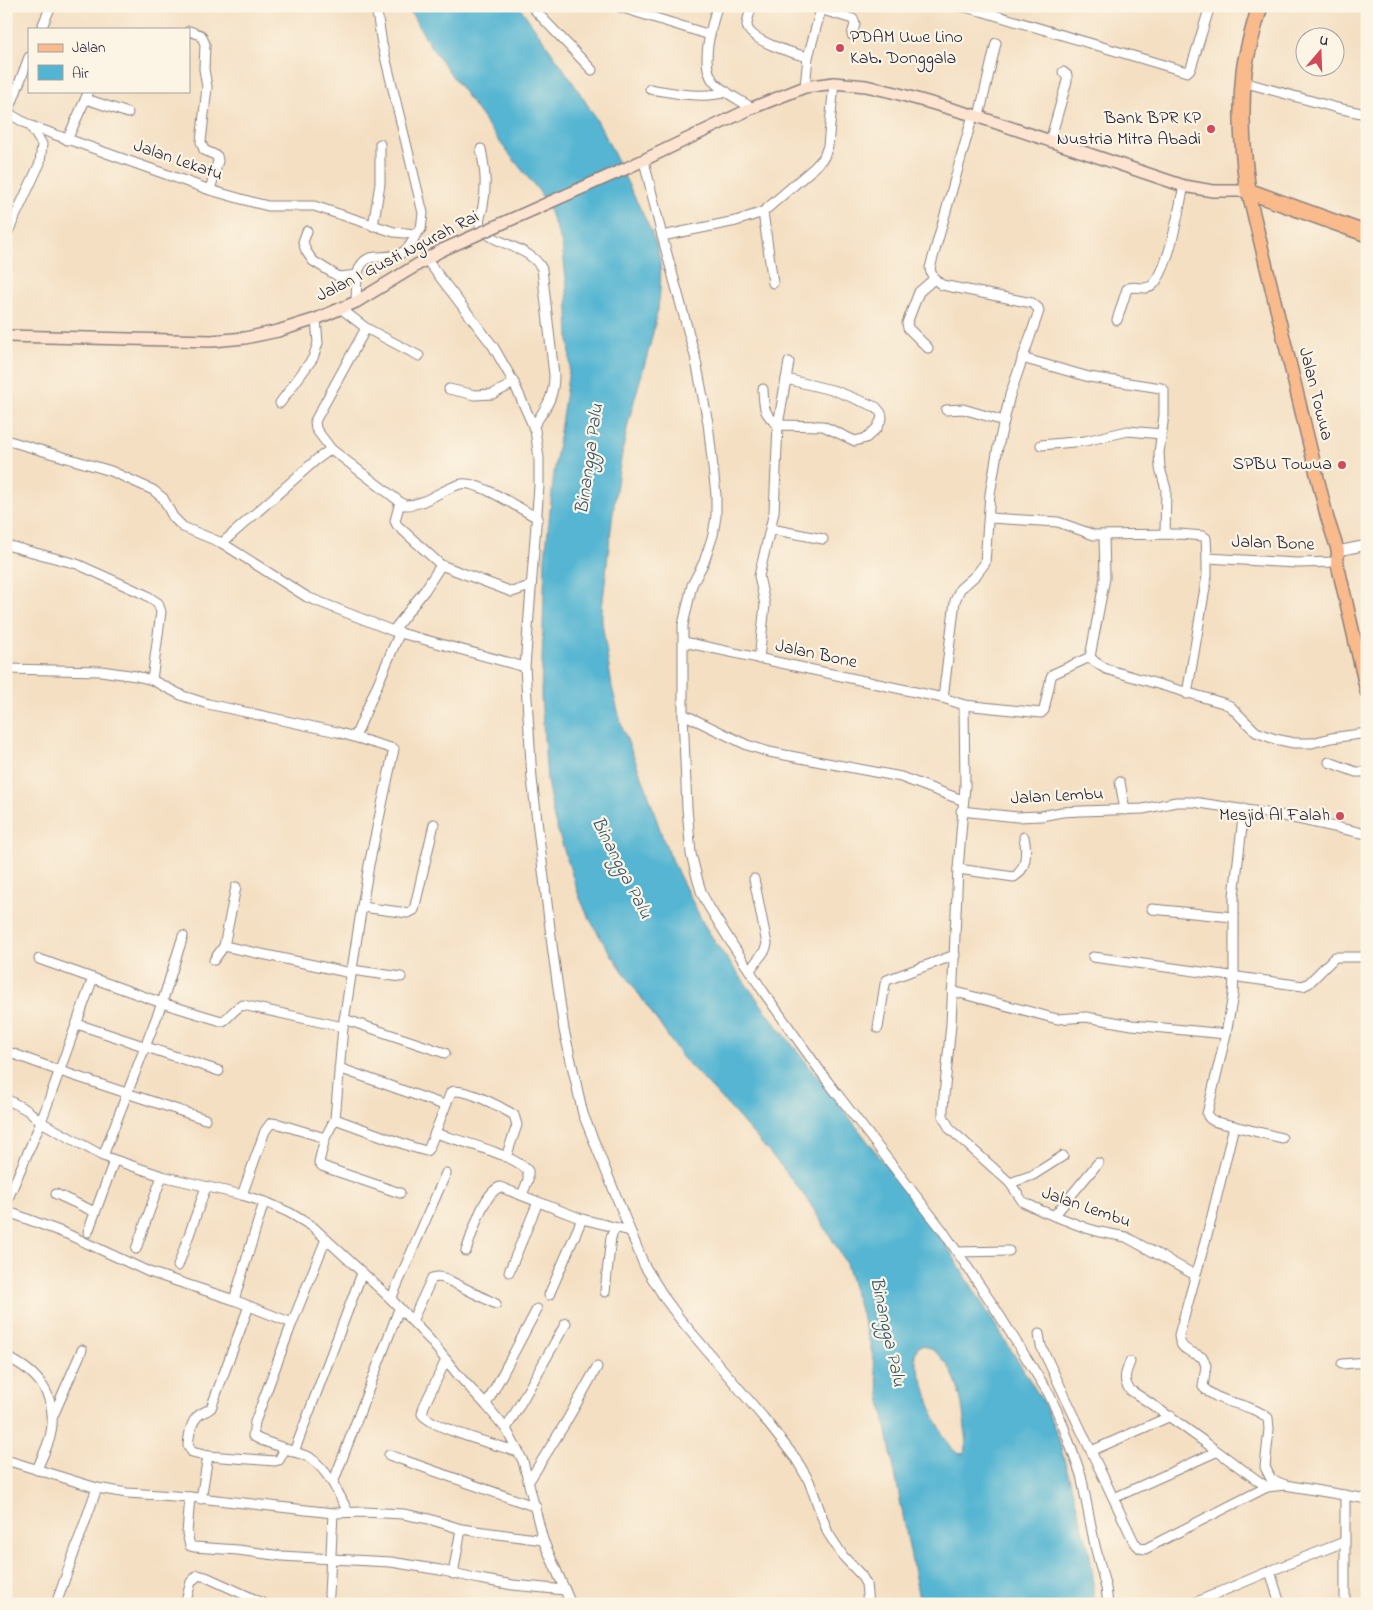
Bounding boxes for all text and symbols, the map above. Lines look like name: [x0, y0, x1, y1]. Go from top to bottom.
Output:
place label: PDAM Uwe Lino Kab. Donggala: [850, 25, 963, 73]
legend: [28, 28, 190, 92]
north arrow: [1296, 28, 1346, 78]
text: U: [1316, 30, 1331, 53]
text: Jalan: [72, 37, 105, 59]
marker: PDAM Uwe Lino Kab. Donggala: [834, 42, 846, 54]
text: Air: [72, 63, 89, 85]
place label: Bank BPR KP Nustria Mitra Abadi: [1057, 106, 1202, 153]
marker: Bank BPR KP Nustria Mitra Abadi: [1205, 123, 1217, 135]
street label: Jalan Lekatu: [130, 134, 226, 188]
street label: Jalan I Gusti Ngurah Rai: [312, 205, 484, 310]
street label: Jalan Towua: [1291, 345, 1339, 443]
water label: Binangga Palu: [569, 402, 612, 516]
place label: SPBU Towua: [1232, 452, 1332, 478]
marker: SPBU Towua: [1336, 459, 1348, 471]
street label: Jalan Bone: [1231, 530, 1316, 558]
street label: Jalan Bone: [773, 634, 860, 677]
street label: Jalan Lembu: [1010, 782, 1104, 812]
place label: Mesjid Al Falah: [1219, 803, 1330, 829]
marker: Mesjid Al Falah: [1334, 810, 1346, 822]
water label: Binangga Palu: [583, 812, 658, 924]
street label: Jalan Lembu: [1038, 1181, 1134, 1235]
water label: Binangga Palu: [861, 1275, 912, 1390]

